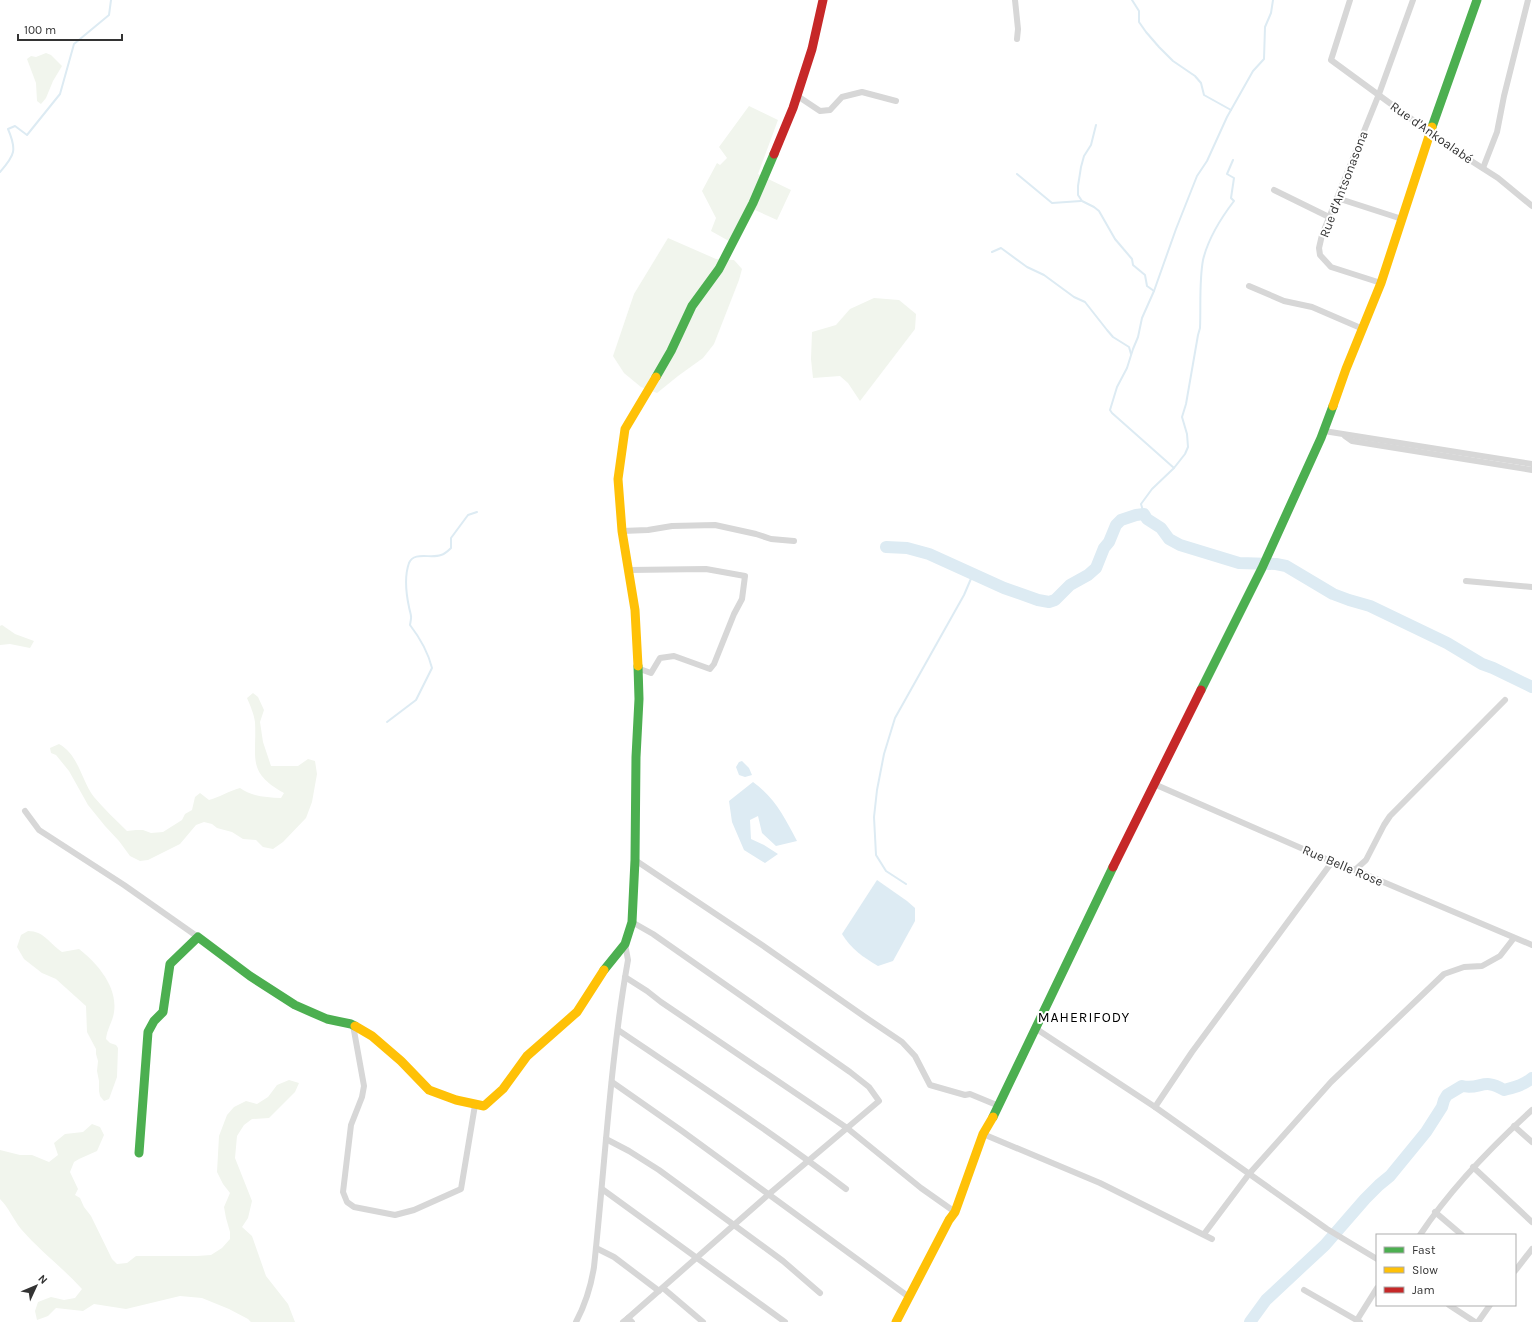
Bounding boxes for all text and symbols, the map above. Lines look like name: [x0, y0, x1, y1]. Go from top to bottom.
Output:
scale bar: [18, 16, 122, 42]
text: 100 m: [24, 23, 56, 37]
street label: Rue d'Ankoalabé: [1388, 98, 1476, 167]
street label: Rue d'Antsonasona: [1316, 129, 1371, 240]
street label: Rue Belle Rose: [1300, 842, 1386, 889]
district label: MAHERIFODY: [1038, 1009, 1130, 1026]
legend: [1376, 1234, 1516, 1306]
text: Fast: [1412, 1243, 1436, 1257]
text: Slow: [1412, 1263, 1438, 1277]
north arrow: [16, 1266, 56, 1306]
text: N: [35, 1272, 50, 1287]
text: Jam: [1412, 1283, 1435, 1297]

